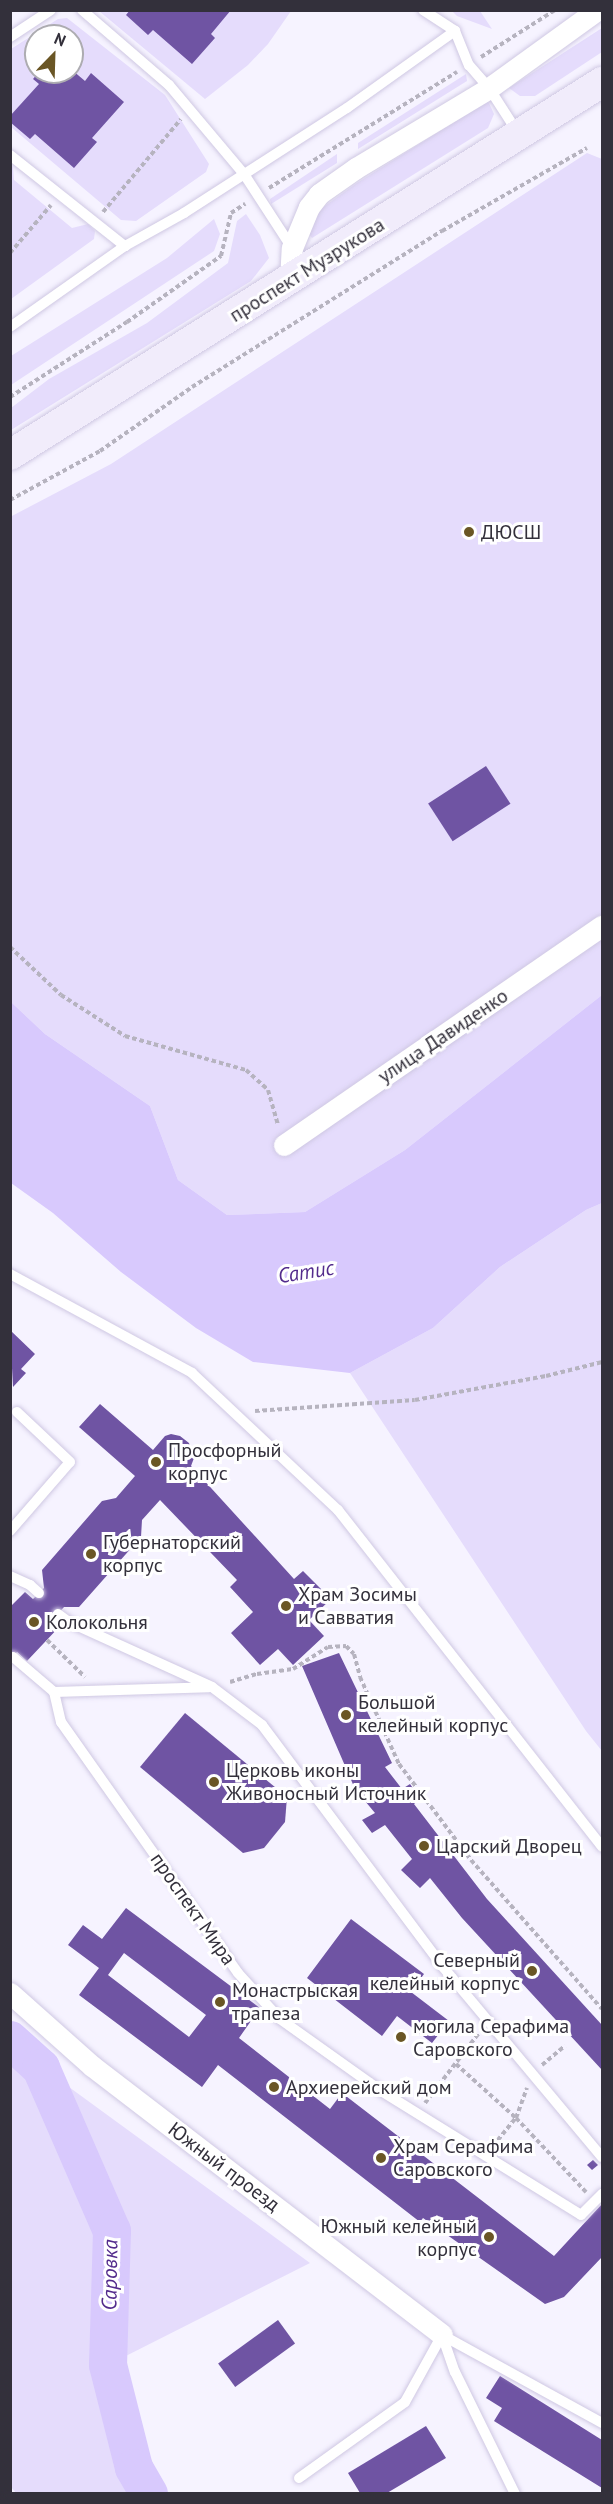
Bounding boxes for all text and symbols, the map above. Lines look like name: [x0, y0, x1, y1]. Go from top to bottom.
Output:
north arrow: [24, 24, 84, 84]
text: N: [51, 28, 69, 51]
street label: проспект Музрукова: [225, 212, 389, 328]
place label: ДЮСШ: [481, 520, 541, 544]
marker: ДЮСШ: [462, 525, 476, 539]
street label: улица Давиденко: [373, 983, 513, 1089]
water label: Сатис: [276, 1255, 336, 1289]
place label: Просфорный корпус: [168, 1438, 281, 1485]
marker: Просфорный корпус: [149, 1455, 163, 1469]
place label: Губернаторский корпус: [103, 1530, 241, 1577]
marker: Губернаторский корпус: [84, 1547, 98, 1561]
place label: Храм Зосимы и Савватия: [298, 1582, 417, 1629]
marker: Храм Зосимы и Савватия: [279, 1599, 293, 1613]
place label: Колокольня: [46, 1610, 148, 1634]
marker: Колокольня: [27, 1615, 41, 1629]
place label: Большой келейный корпус: [358, 1691, 508, 1738]
marker: Большой келейный корпус: [339, 1708, 353, 1722]
place label: Церковь иконы Живоносный Источник: [226, 1758, 426, 1805]
marker: Церковь иконы Живоносный Источник: [207, 1775, 221, 1789]
place label: Царский Дворец: [436, 1834, 582, 1858]
marker: Царский Дворец: [417, 1839, 431, 1853]
street label: проспект Мира: [145, 1848, 241, 1970]
place label: Северный келейный корпус: [370, 1948, 520, 1995]
marker: Северный келейный корпус: [525, 1964, 539, 1978]
place label: Монастрыская трапеза: [232, 1978, 358, 2025]
marker: Монастрыская трапеза: [213, 1995, 227, 2009]
place label: могила Серафима Саровского: [413, 2014, 569, 2061]
marker: могила Серафима Саровского: [394, 2030, 408, 2044]
place label: Архиерейский дом: [286, 2075, 452, 2099]
marker: Архиерейский дом: [267, 2080, 281, 2094]
street label: Южный проезд: [164, 2117, 284, 2217]
place label: Храм Серафима Саровского: [393, 2134, 533, 2181]
marker: Храм Серафима Саровского: [374, 2151, 388, 2165]
place label: Южный келейный корпус: [321, 2214, 477, 2261]
marker: Южный келейный корпус: [482, 2230, 496, 2244]
water label: Саровка: [97, 2239, 123, 2311]

